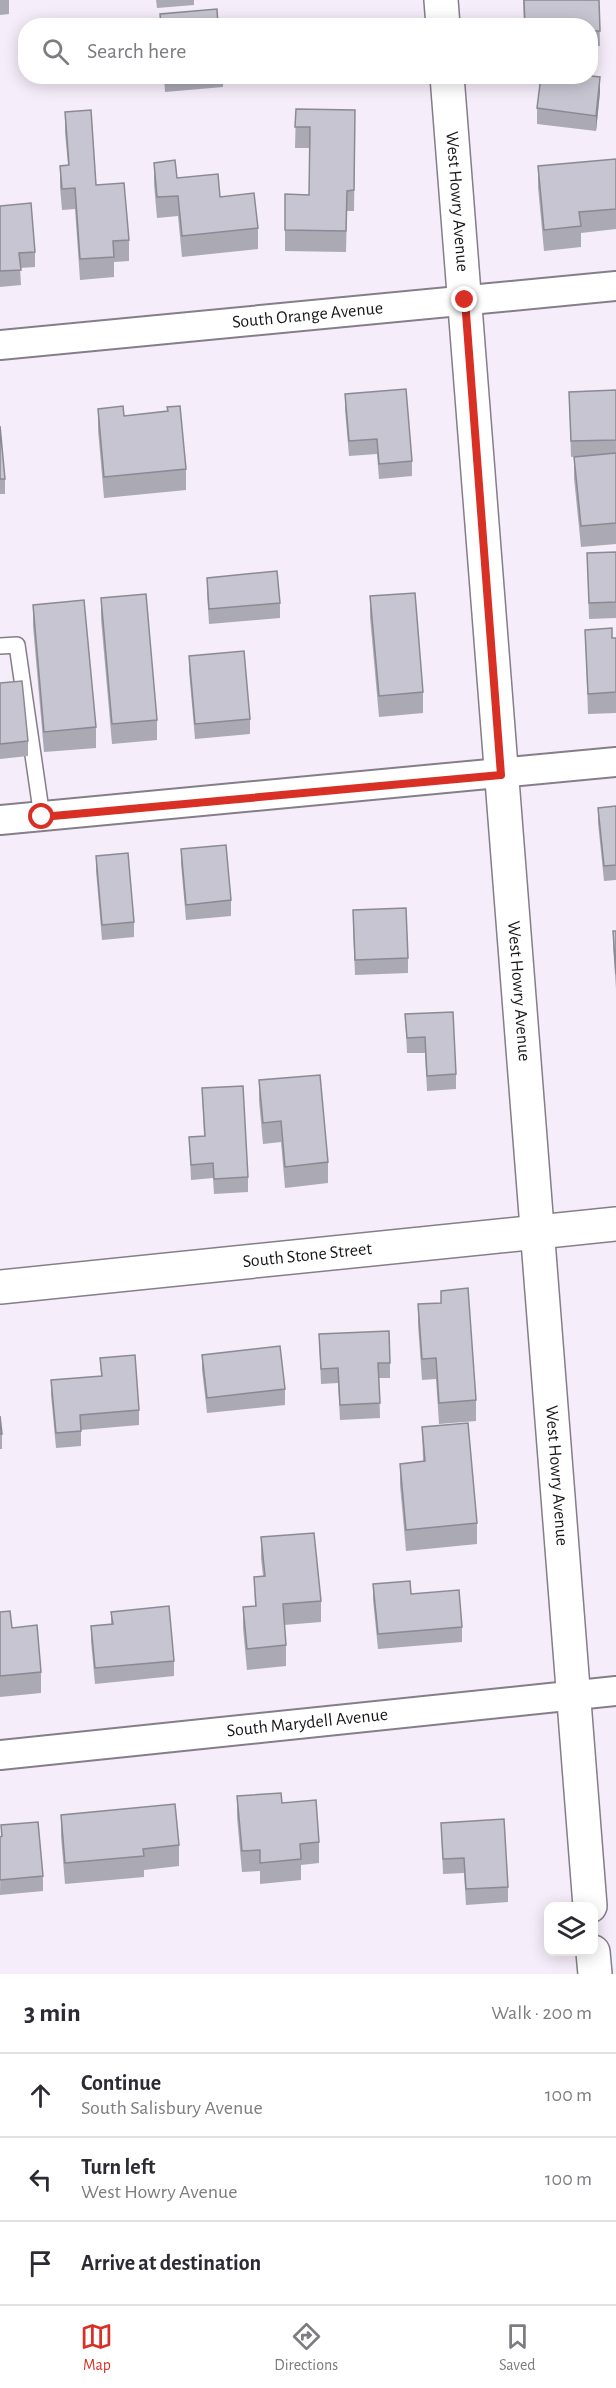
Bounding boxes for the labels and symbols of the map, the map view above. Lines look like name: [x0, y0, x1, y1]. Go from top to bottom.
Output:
street label: West Howry Avenue: [442, 131, 471, 273]
route end: [451, 286, 477, 312]
street label: South Orange Avenue: [231, 299, 384, 332]
route start: [28, 803, 54, 829]
street label: West Howry Avenue: [504, 920, 533, 1062]
street label: South Stone Street: [242, 1240, 373, 1271]
street label: West Howry Avenue: [542, 1405, 571, 1547]
street label: South Marydell Avenue: [226, 1706, 389, 1740]

